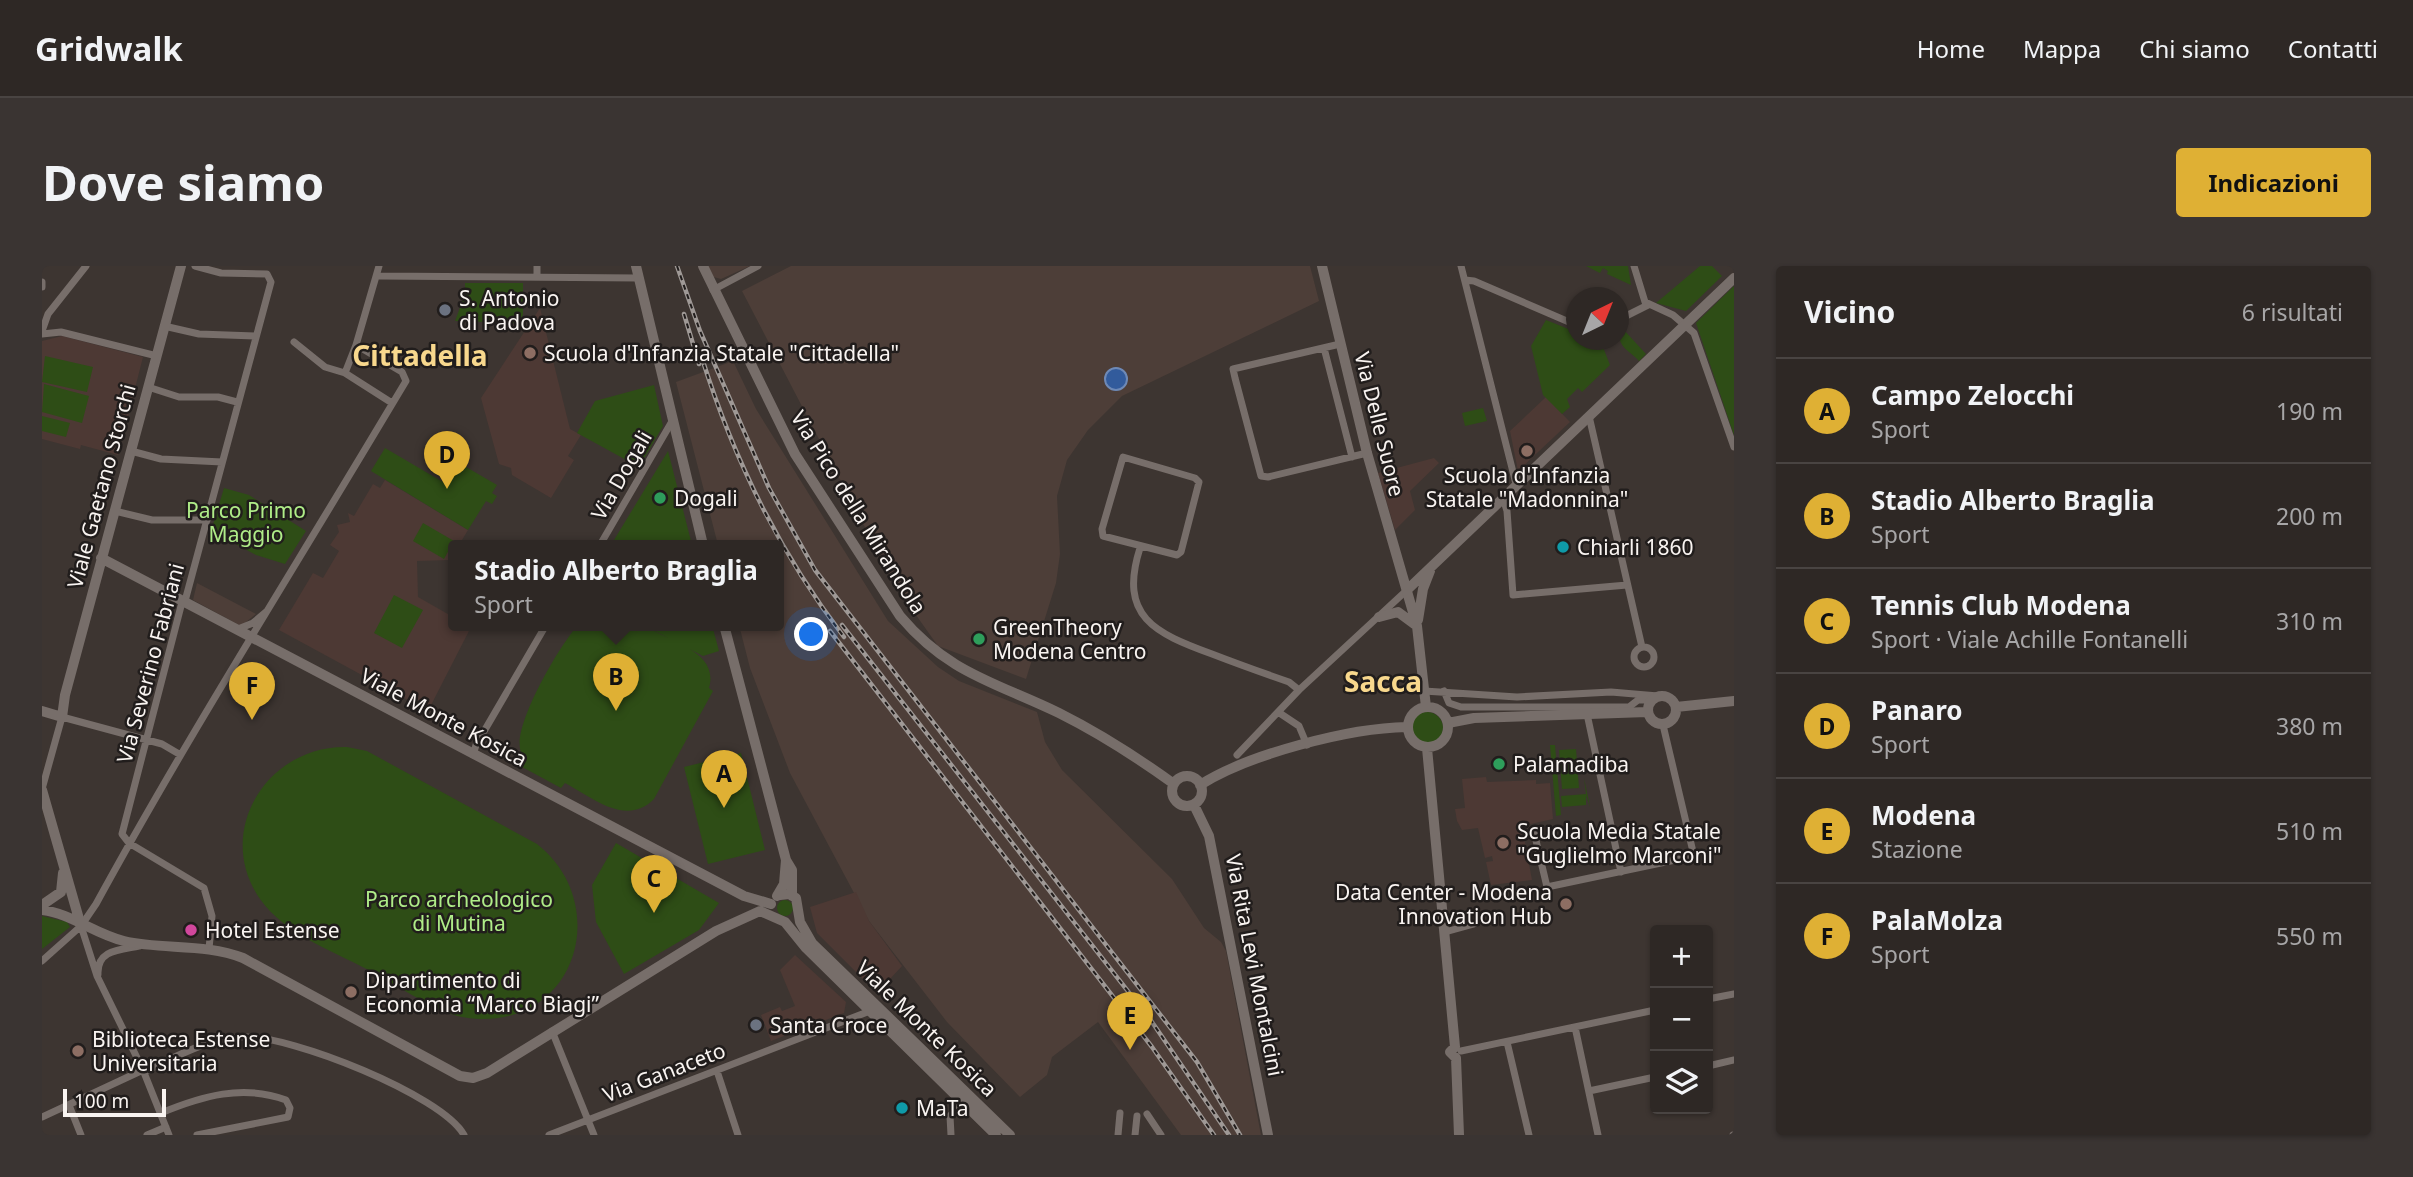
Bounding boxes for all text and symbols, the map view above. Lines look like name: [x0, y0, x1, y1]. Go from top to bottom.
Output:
text: Gridwalk: [35, 26, 183, 71]
text: Home: [1917, 32, 1985, 65]
text: Mappa: [2023, 32, 2101, 65]
text: Chi siamo: [2139, 32, 2250, 65]
text: Contatti: [2288, 32, 2378, 65]
button: Indicazioni: [2176, 148, 2371, 217]
text: Dove siamo: [42, 149, 325, 215]
place label: S. Antonio di Padova: [459, 284, 559, 336]
north arrow: [1566, 287, 1629, 350]
text: Vicino: [1804, 291, 1895, 332]
text: 6 risultati: [2242, 296, 2343, 328]
marker: S. Antonio di Padova: [437, 302, 453, 318]
district label: Cittadella: [352, 336, 488, 374]
place label: Scuola d'Infanzia Statale "Cittadella": [544, 339, 899, 367]
marker: Scuola d'Infanzia Statale "Cittadella": [522, 345, 538, 361]
street label: Via Delle Suore: [1349, 349, 1411, 499]
text: Campo Zelocchi: [1871, 377, 2074, 413]
street label: Viale Gaetano Storchi: [60, 381, 142, 591]
text: A: [1819, 395, 1835, 427]
text: 190 m: [2276, 395, 2343, 427]
street label: Via Pico della Mirandola: [785, 405, 933, 619]
text: Sport: [1871, 413, 1930, 445]
street label: Via Dogali: [584, 425, 658, 525]
pin: D: [424, 431, 470, 489]
marker: Scuola d'Infanzia Statale "Madonnina": [1519, 443, 1535, 459]
place label: Scuola d'Infanzia Statale "Madonnina": [1426, 461, 1628, 513]
text: Stadio Alberto Braglia: [1871, 482, 2155, 518]
place label: Dogali: [674, 484, 738, 512]
marker: Dogali: [652, 490, 668, 506]
park label: Parco Primo Maggio: [186, 496, 306, 548]
text: B: [1819, 500, 1835, 532]
text: 200 m: [2276, 500, 2343, 532]
text: Sport: [1871, 518, 1930, 550]
place label: Chiarli 1860: [1577, 533, 1693, 561]
marker: Chiarli 1860: [1555, 539, 1571, 555]
popup: [448, 540, 784, 631]
text: Stadio Alberto Braglia: [474, 552, 758, 588]
street label: Via Severino Fabriani: [110, 560, 190, 766]
text: Tennis Club Modena: [1871, 587, 2131, 623]
text: Sport: [474, 588, 533, 620]
text: C: [1820, 605, 1834, 637]
text: 310 m: [2276, 605, 2343, 637]
place label: GreenTheory Modena Centro: [993, 613, 1146, 665]
your location: [794, 617, 828, 651]
text: Sport · Viale Achille Fontanelli: [1871, 623, 2188, 655]
marker: GreenTheory Modena Centro: [971, 631, 987, 647]
pin: B: [593, 653, 639, 711]
street label: Viale Monte Kosica: [356, 661, 532, 773]
pin: F: [229, 662, 275, 720]
district label: Sacca: [1344, 662, 1422, 700]
text: Panaro: [1871, 692, 1963, 728]
text: D: [1819, 710, 1835, 742]
text: 380 m: [2276, 710, 2343, 742]
text: Sport: [1871, 728, 1930, 760]
pin: A: [701, 750, 747, 808]
place label: Palamadiba: [1513, 750, 1629, 778]
marker: Palamadiba: [1491, 756, 1507, 772]
text: Modena: [1871, 797, 1976, 833]
text: E: [1821, 815, 1833, 847]
text: 510 m: [2276, 815, 2343, 847]
place label: Scuola Media Statale "Guglielmo Marconi": [1517, 817, 1721, 869]
text: Stazione: [1871, 833, 1963, 865]
marker: Scuola Media Statale "Guglielmo Marconi": [1495, 835, 1511, 851]
street label: Via Rita Levi Montalcini: [1220, 851, 1290, 1079]
pin: C: [631, 855, 677, 913]
place label: Data Center - Modena Innovation Hub: [1335, 878, 1552, 930]
park label: Parco archeologico di Mutina: [365, 885, 553, 937]
marker: Data Center - Modena Innovation Hub: [1558, 896, 1574, 912]
text: PalaMolza: [1871, 902, 2003, 938]
place label: Hotel Estense: [205, 916, 340, 944]
text: F: [1821, 920, 1833, 952]
text: 550 m: [2276, 920, 2343, 952]
marker: Hotel Estense: [183, 922, 199, 938]
map controls: [1650, 925, 1713, 1114]
button: +: [1650, 925, 1713, 988]
text: Sport: [1871, 938, 1930, 970]
street label: Viale Monte Kosica: [851, 954, 1003, 1102]
place label: Dipartimento di Economia “Marco Biagi”: [365, 966, 599, 1018]
marker: Dipartimento di Economia “Marco Biagi”: [343, 984, 359, 1000]
button: −: [1650, 988, 1713, 1051]
pin: E: [1107, 992, 1153, 1050]
place label: Santa Croce: [770, 1011, 887, 1039]
marker: Santa Croce: [748, 1017, 764, 1033]
place label: Biblioteca Estense Universitaria: [92, 1025, 270, 1077]
street label: Via Ganaceto: [599, 1036, 729, 1108]
marker: Biblioteca Estense Universitaria: [70, 1043, 86, 1059]
button: layers: [1650, 1051, 1713, 1114]
scale bar: [63, 1086, 166, 1118]
text: 100 m: [74, 1088, 129, 1114]
place label: MaTa: [916, 1094, 969, 1122]
marker: MaTa: [894, 1100, 910, 1116]

